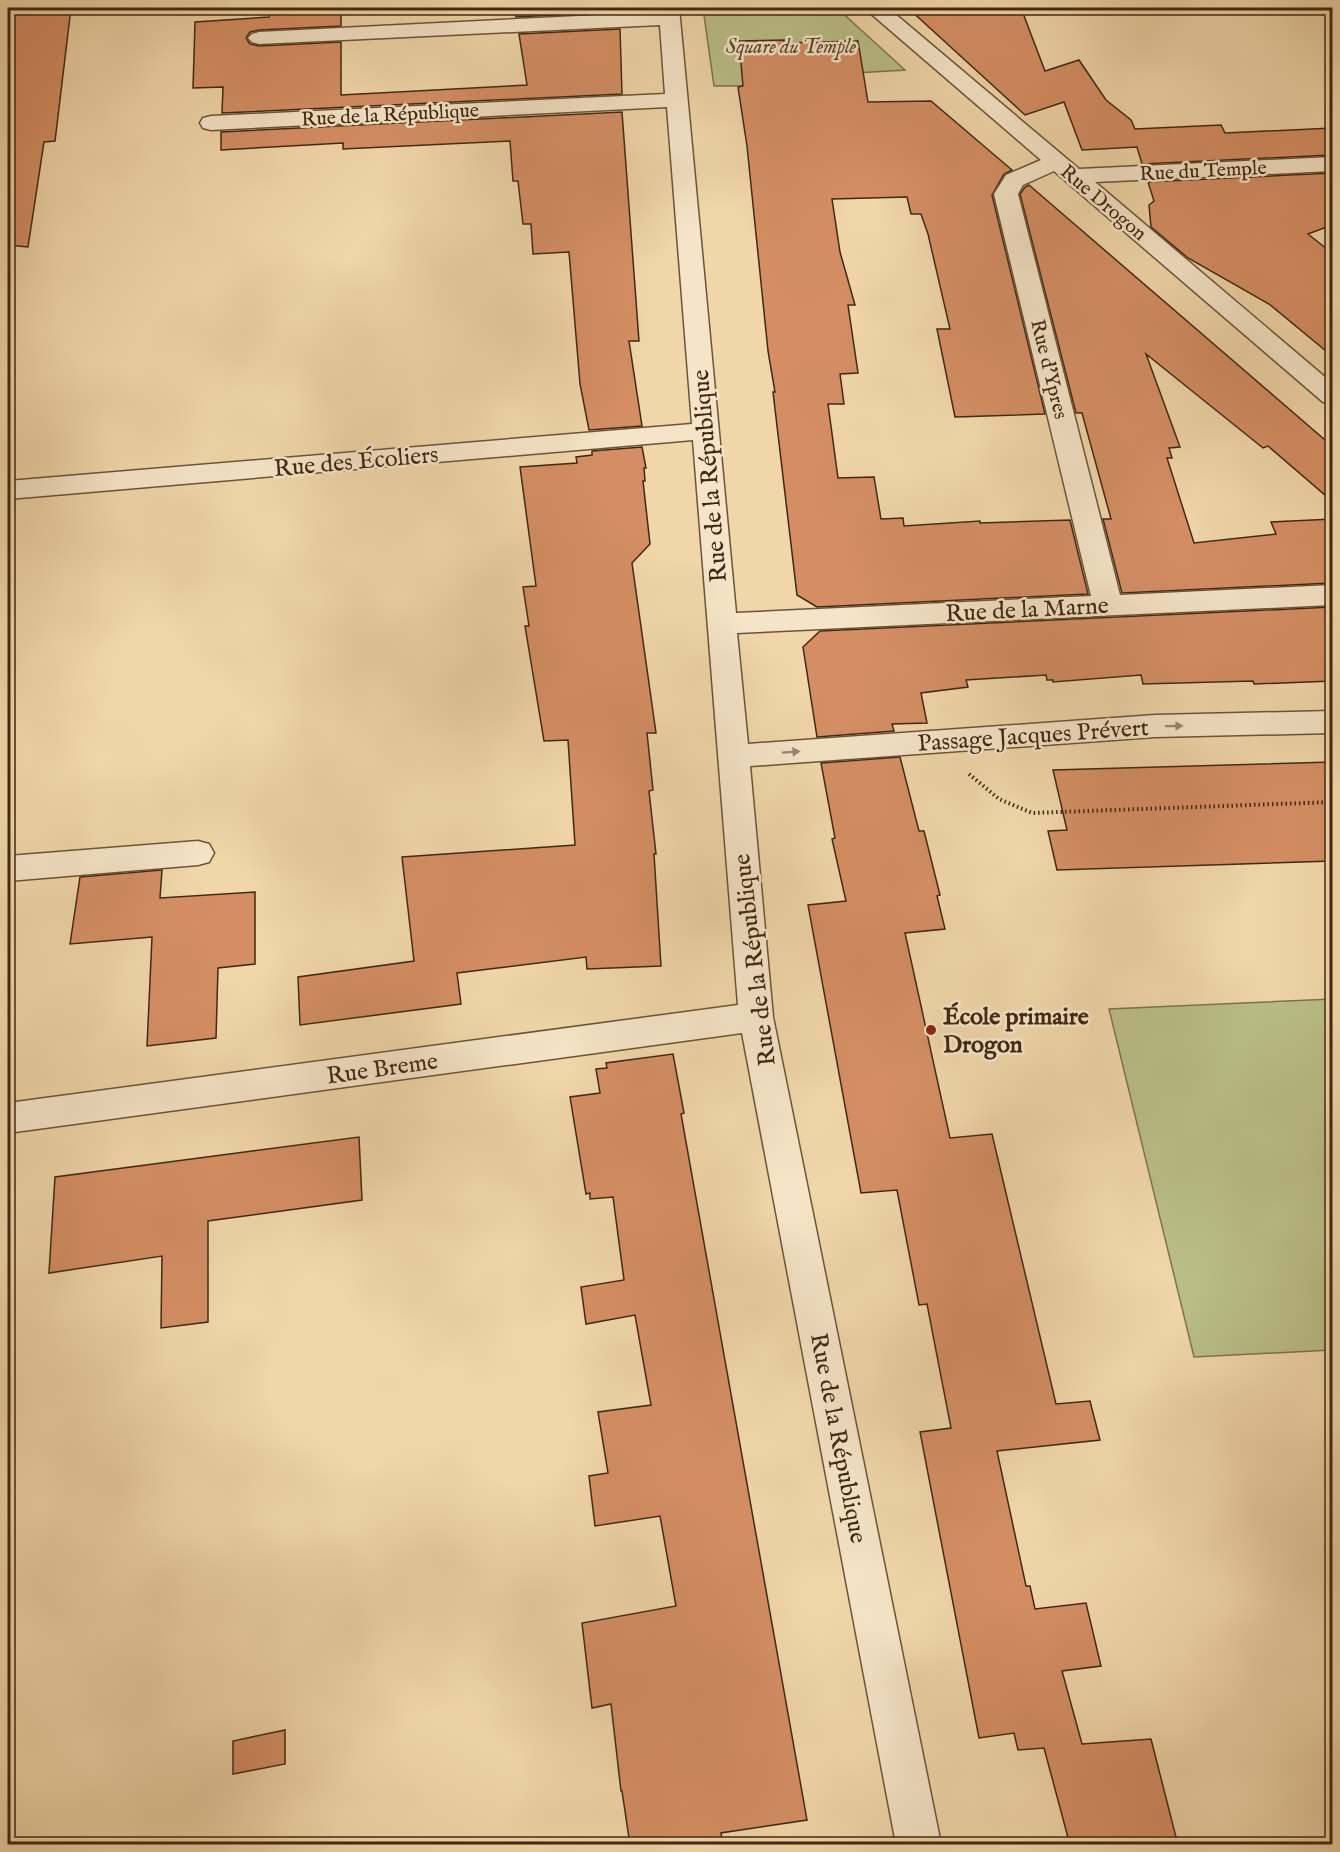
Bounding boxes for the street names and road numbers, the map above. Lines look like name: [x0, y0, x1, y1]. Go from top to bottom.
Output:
street label: Rue de la République: [301, 98, 480, 133]
street label: Rue du Temple: [1139, 156, 1267, 187]
street label: Rue Drogon: [1055, 160, 1152, 247]
street label: Rue d'Ypres: [1024, 317, 1073, 422]
street label: Rue de la République: [686, 368, 735, 584]
street label: Rue des Écoliers: [272, 440, 440, 485]
street label: Rue de la Marne: [945, 591, 1110, 630]
street label: Passage Jacques Prévert: [916, 713, 1150, 760]
street label: Rue de la République: [727, 852, 784, 1068]
street label: Rue Breme: [325, 1046, 440, 1093]
street label: Rue de la République: [802, 1331, 873, 1546]

